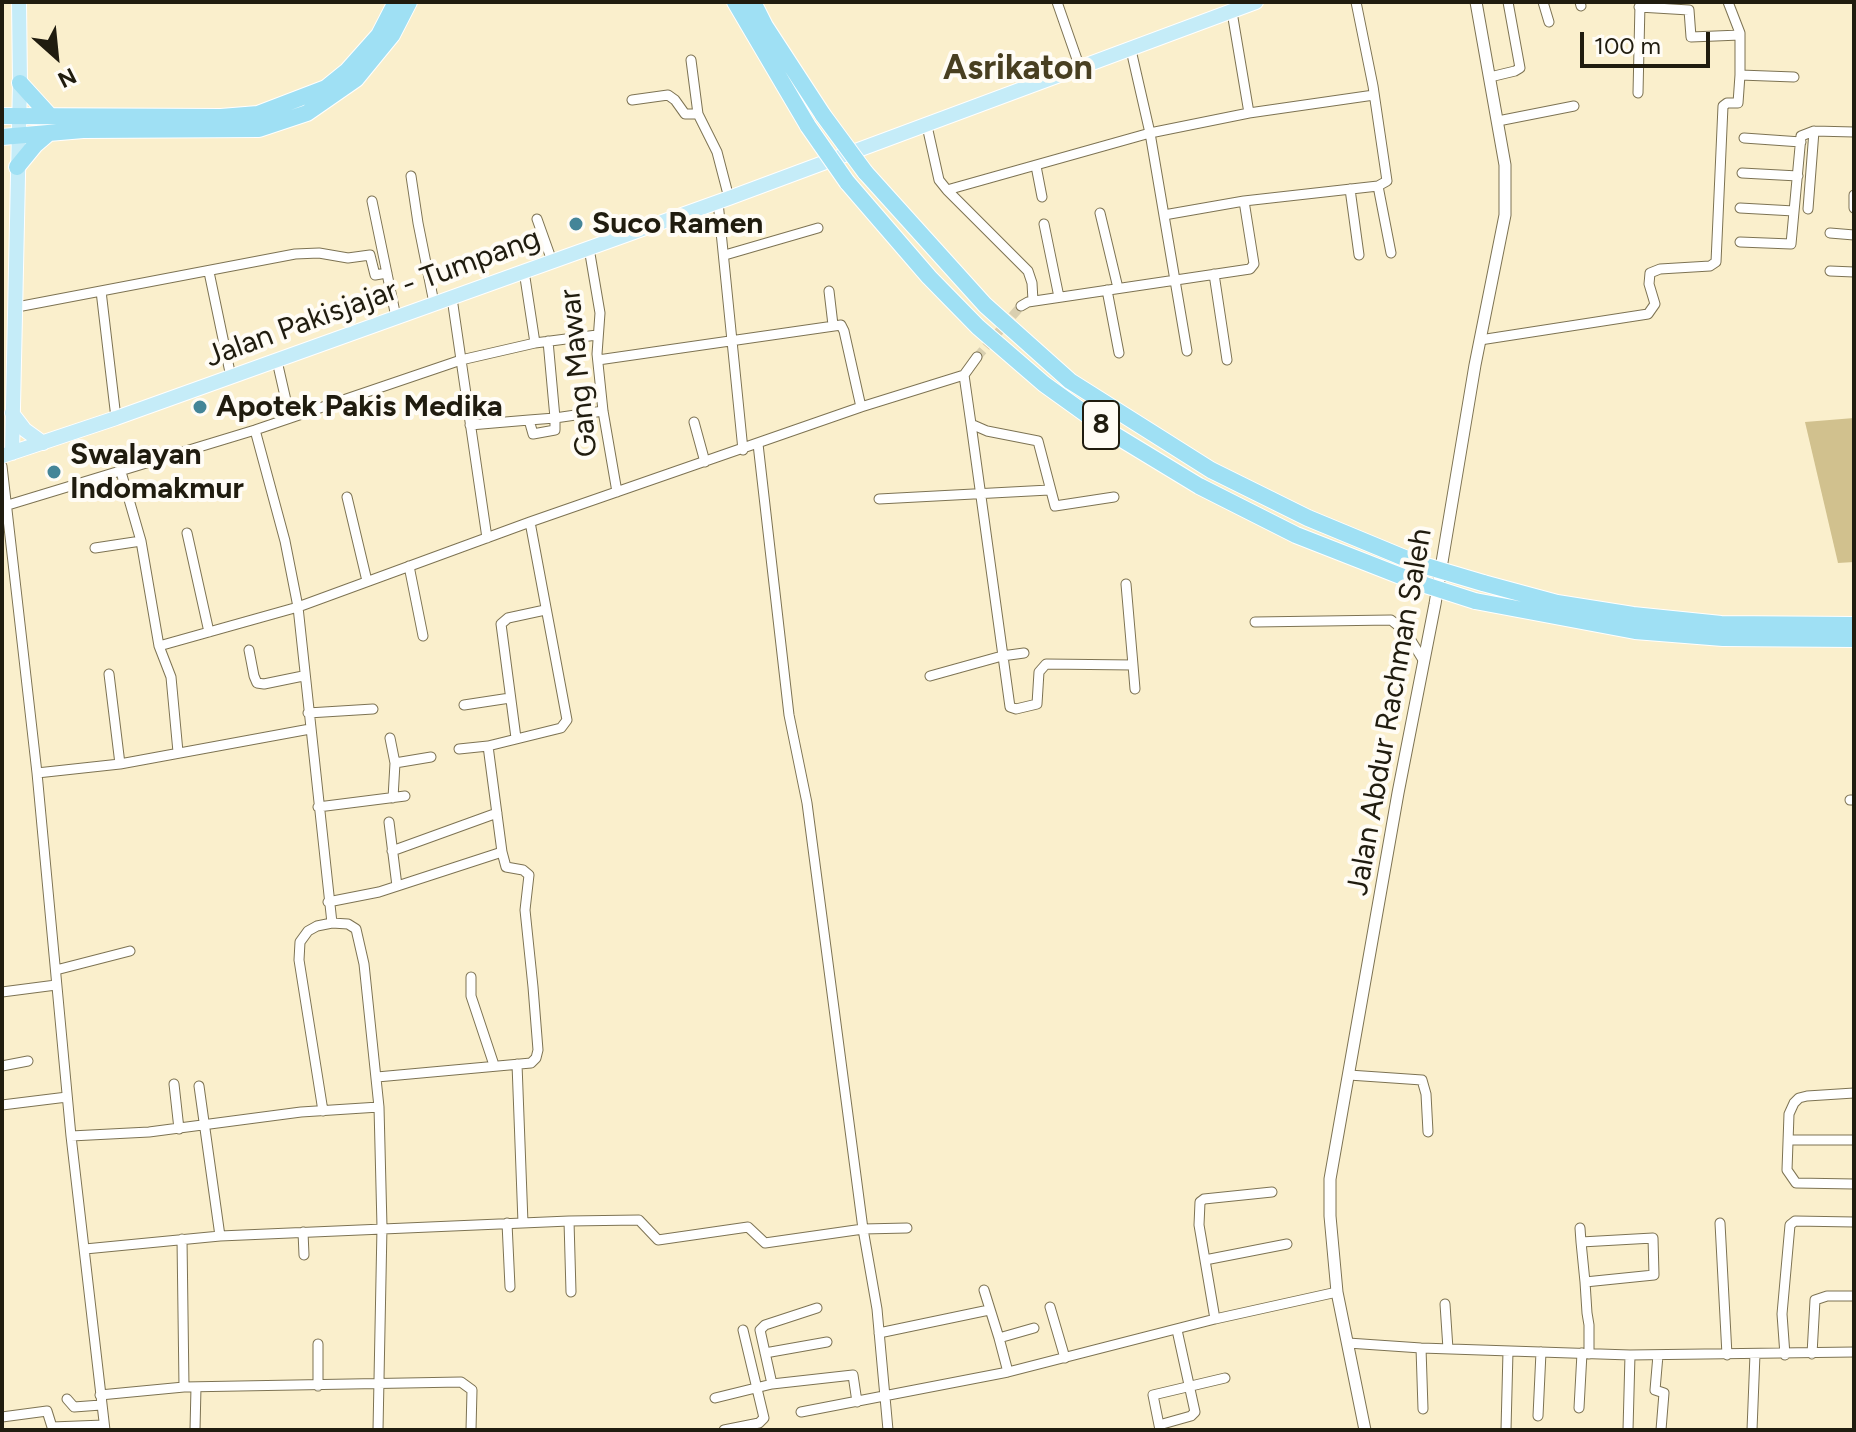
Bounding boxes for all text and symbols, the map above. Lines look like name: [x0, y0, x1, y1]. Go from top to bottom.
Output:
north arrow: [16, 16, 96, 96]
scale bar: [1584, 16, 1714, 66]
text: 100 m: [1594, 31, 1661, 60]
district label: Asrikaton: [943, 49, 1093, 89]
text: N: [53, 62, 81, 94]
place label: Suco Ramen: [592, 206, 763, 242]
marker: Suco Ramen: [567, 215, 585, 233]
street label: Jalan Pakisjajar - Tumpang: [201, 221, 545, 375]
street label: Gang Mawar: [552, 287, 606, 459]
place label: Apotek Pakis Medika: [216, 389, 503, 425]
marker: Apotek Pakis Medika: [191, 398, 209, 416]
road number: 8: [1083, 401, 1119, 449]
place label: Swalayan Indomakmur: [70, 437, 244, 508]
marker: Swalayan Indomakmur: [45, 463, 63, 481]
street label: Jalan Abdur Rachman Saleh: [1340, 526, 1440, 898]

